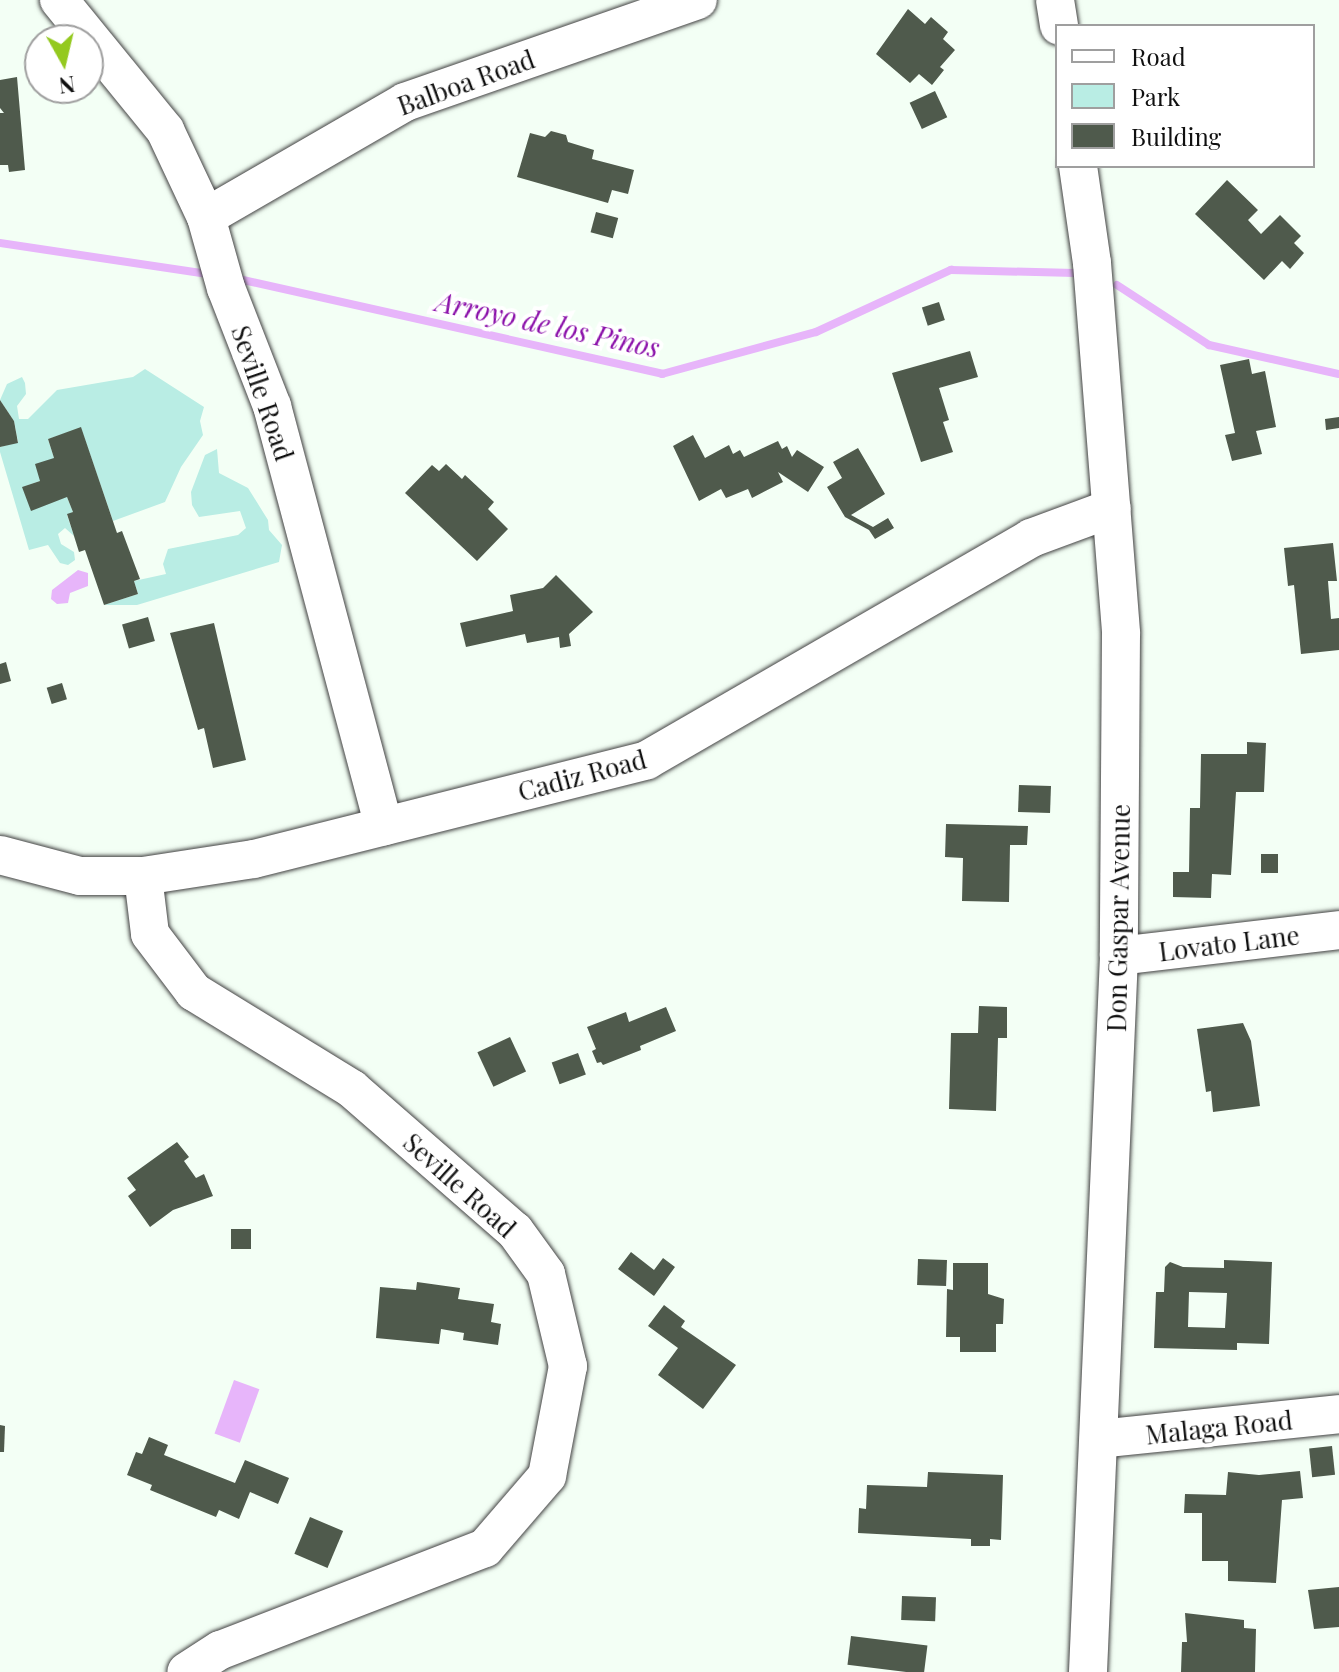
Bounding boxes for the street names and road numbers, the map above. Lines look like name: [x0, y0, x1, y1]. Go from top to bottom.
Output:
street label: Balboa Road: [393, 43, 539, 121]
street label: Seville Road: [225, 321, 301, 465]
street label: Cadiz Road: [514, 743, 650, 807]
street label: Don Gaspar Avenue: [1100, 803, 1136, 1033]
street label: Lovato Lane: [1157, 919, 1301, 967]
street label: Seville Road: [397, 1126, 523, 1244]
street label: Malaga Road: [1144, 1404, 1294, 1450]

